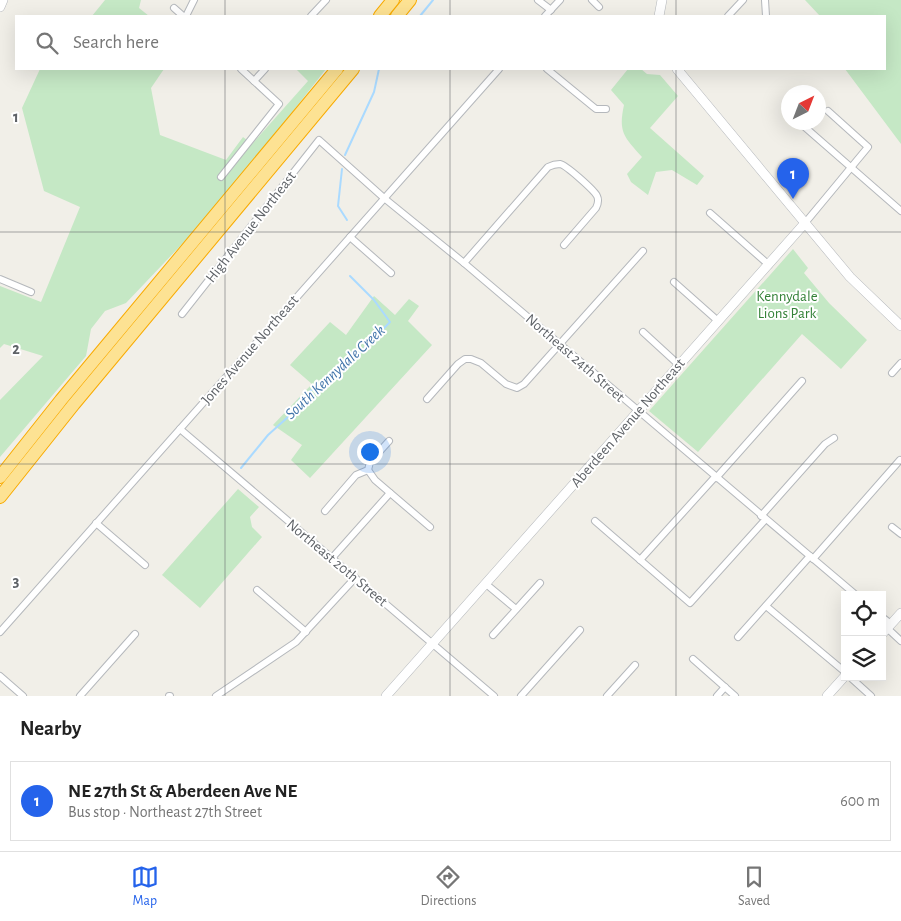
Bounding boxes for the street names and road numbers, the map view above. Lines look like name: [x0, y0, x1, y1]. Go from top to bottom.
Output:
street label: High Avenue Northeast: [203, 168, 299, 285]
street label: Jones Avenue Northeast: [199, 292, 301, 407]
street label: Northeast 24th Street: [523, 311, 627, 405]
street label: Aberdeen Avenue Northeast: [568, 356, 688, 490]
street label: Northeast 20th Street: [284, 517, 390, 609]

